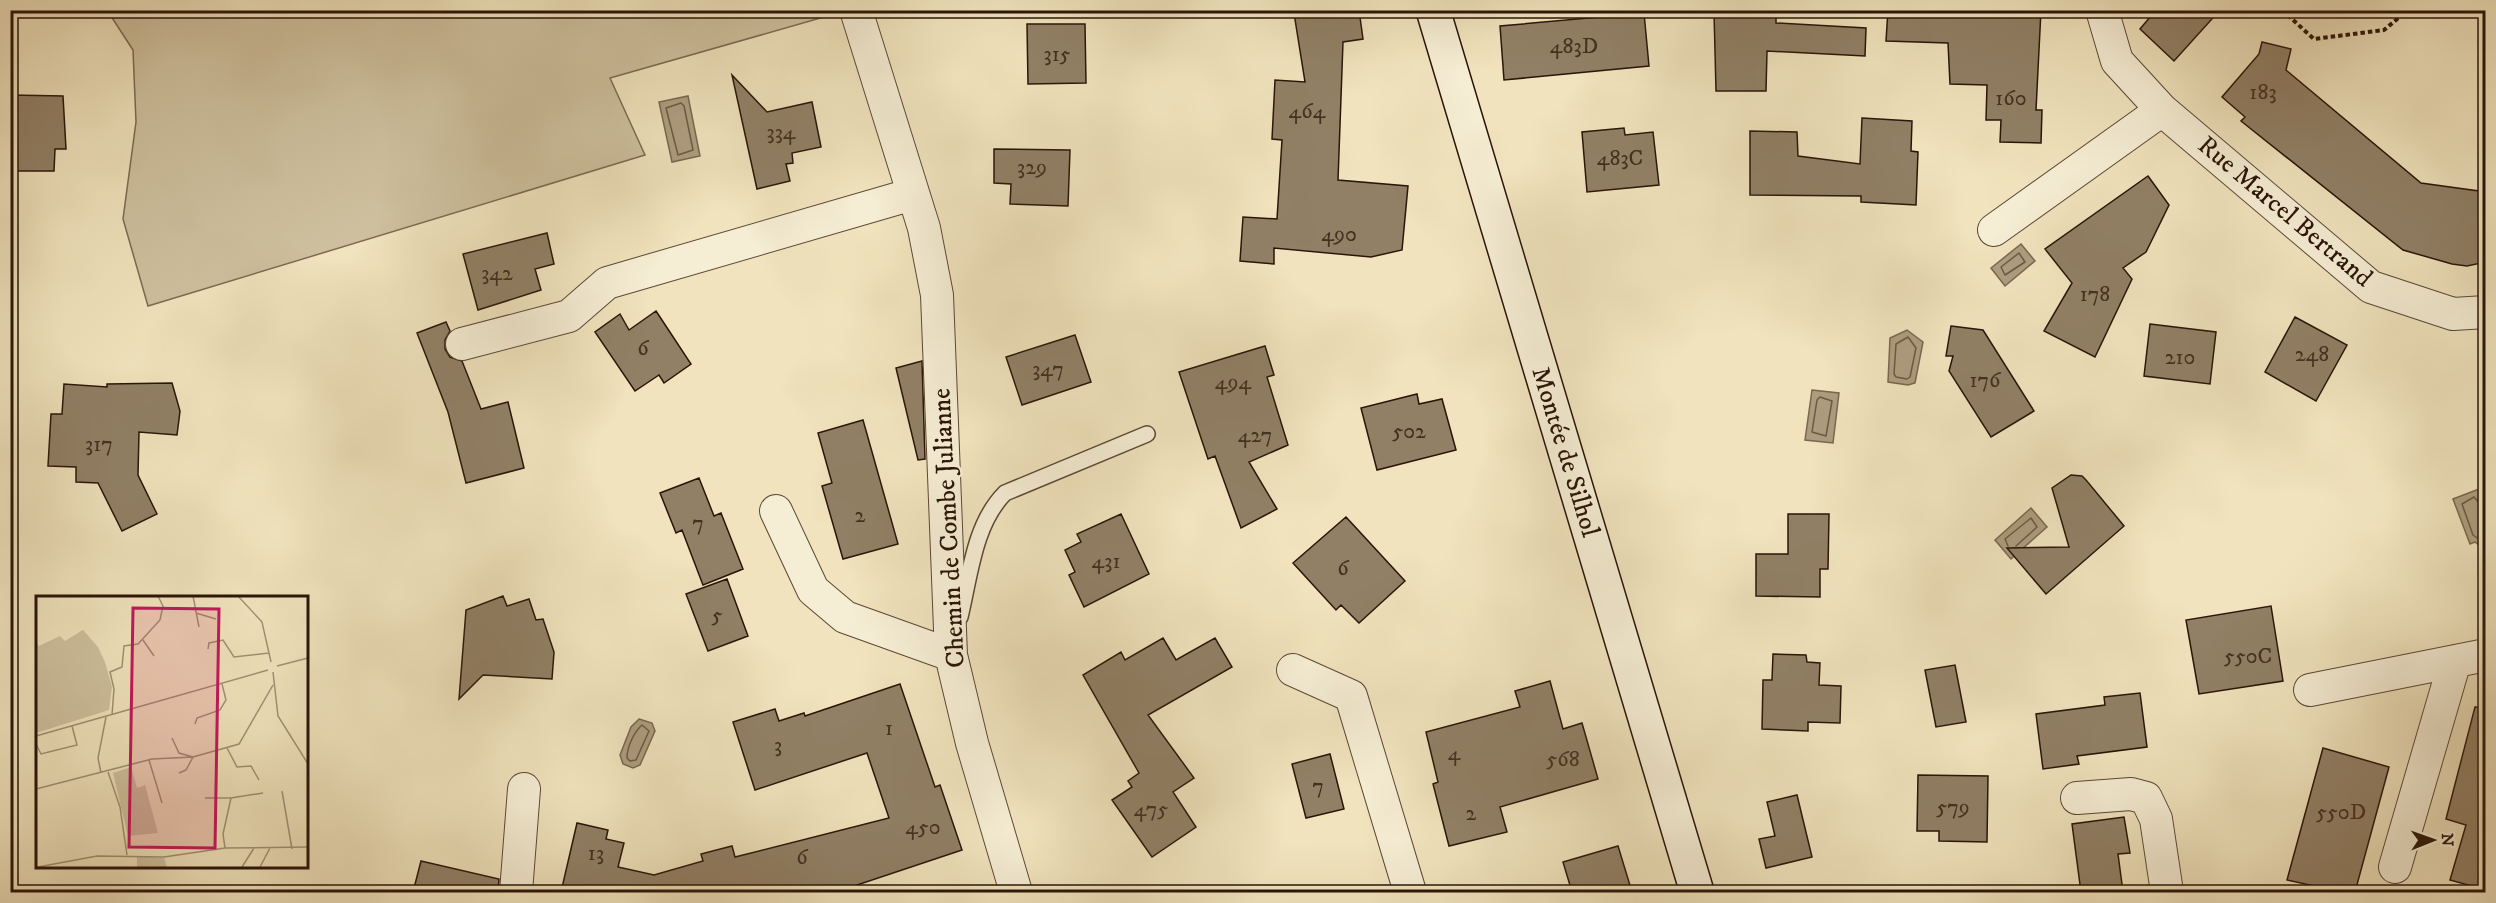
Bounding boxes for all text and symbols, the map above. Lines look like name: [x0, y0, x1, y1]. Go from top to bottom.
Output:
house number: 483D: [1550, 33, 1598, 60]
house number: 315: [1043, 41, 1071, 68]
house number: 183: [2249, 79, 2277, 106]
house number: 160: [1995, 85, 2027, 112]
house number: 464: [1289, 98, 1327, 125]
house number: 334: [766, 119, 797, 146]
street label: Rue Marcel Bertrand: [2191, 129, 2379, 295]
house number: 483C: [1597, 145, 1643, 172]
house number: 329: [1017, 154, 1047, 181]
house number: 490: [1321, 221, 1357, 248]
house number: 342: [481, 260, 513, 287]
house number: 178: [2080, 281, 2110, 308]
house number: 6: [637, 335, 650, 362]
house number: 248: [2295, 341, 2329, 368]
house number: 210: [2165, 344, 2195, 371]
house number: 347: [1032, 356, 1064, 383]
street label: Montée de Silhol: [1523, 363, 1607, 541]
house number: 176: [1969, 367, 2002, 394]
house number: 494: [1215, 369, 1252, 396]
street label: Chemin de Combe Julianne: [925, 387, 973, 669]
house number: 502: [1392, 418, 1426, 445]
house number: 427: [1238, 422, 1272, 449]
house number: 317: [85, 431, 113, 458]
house number: 2: [855, 502, 866, 529]
house number: 7: [692, 510, 704, 537]
house number: 431: [1092, 548, 1120, 575]
house number: 6: [1337, 555, 1350, 582]
inset map: [36, 596, 308, 867]
house number: 5: [712, 602, 723, 629]
house number: 550C: [2224, 643, 2272, 670]
house number: 1: [885, 715, 893, 742]
house number: 3: [774, 732, 782, 759]
house number: 4: [1448, 740, 1462, 767]
house number: 568: [1546, 746, 1580, 773]
house number: 7: [1312, 773, 1324, 800]
house number: 579: [1936, 794, 1970, 821]
house number: 475: [1134, 796, 1168, 823]
house number: 550D: [2316, 799, 2366, 826]
house number: 2: [1466, 800, 1477, 827]
north arrow: [2403, 810, 2463, 870]
house number: 450: [905, 814, 941, 841]
text: N: [2437, 833, 2457, 846]
house number: 13: [588, 840, 604, 867]
house number: 6: [796, 844, 809, 871]

